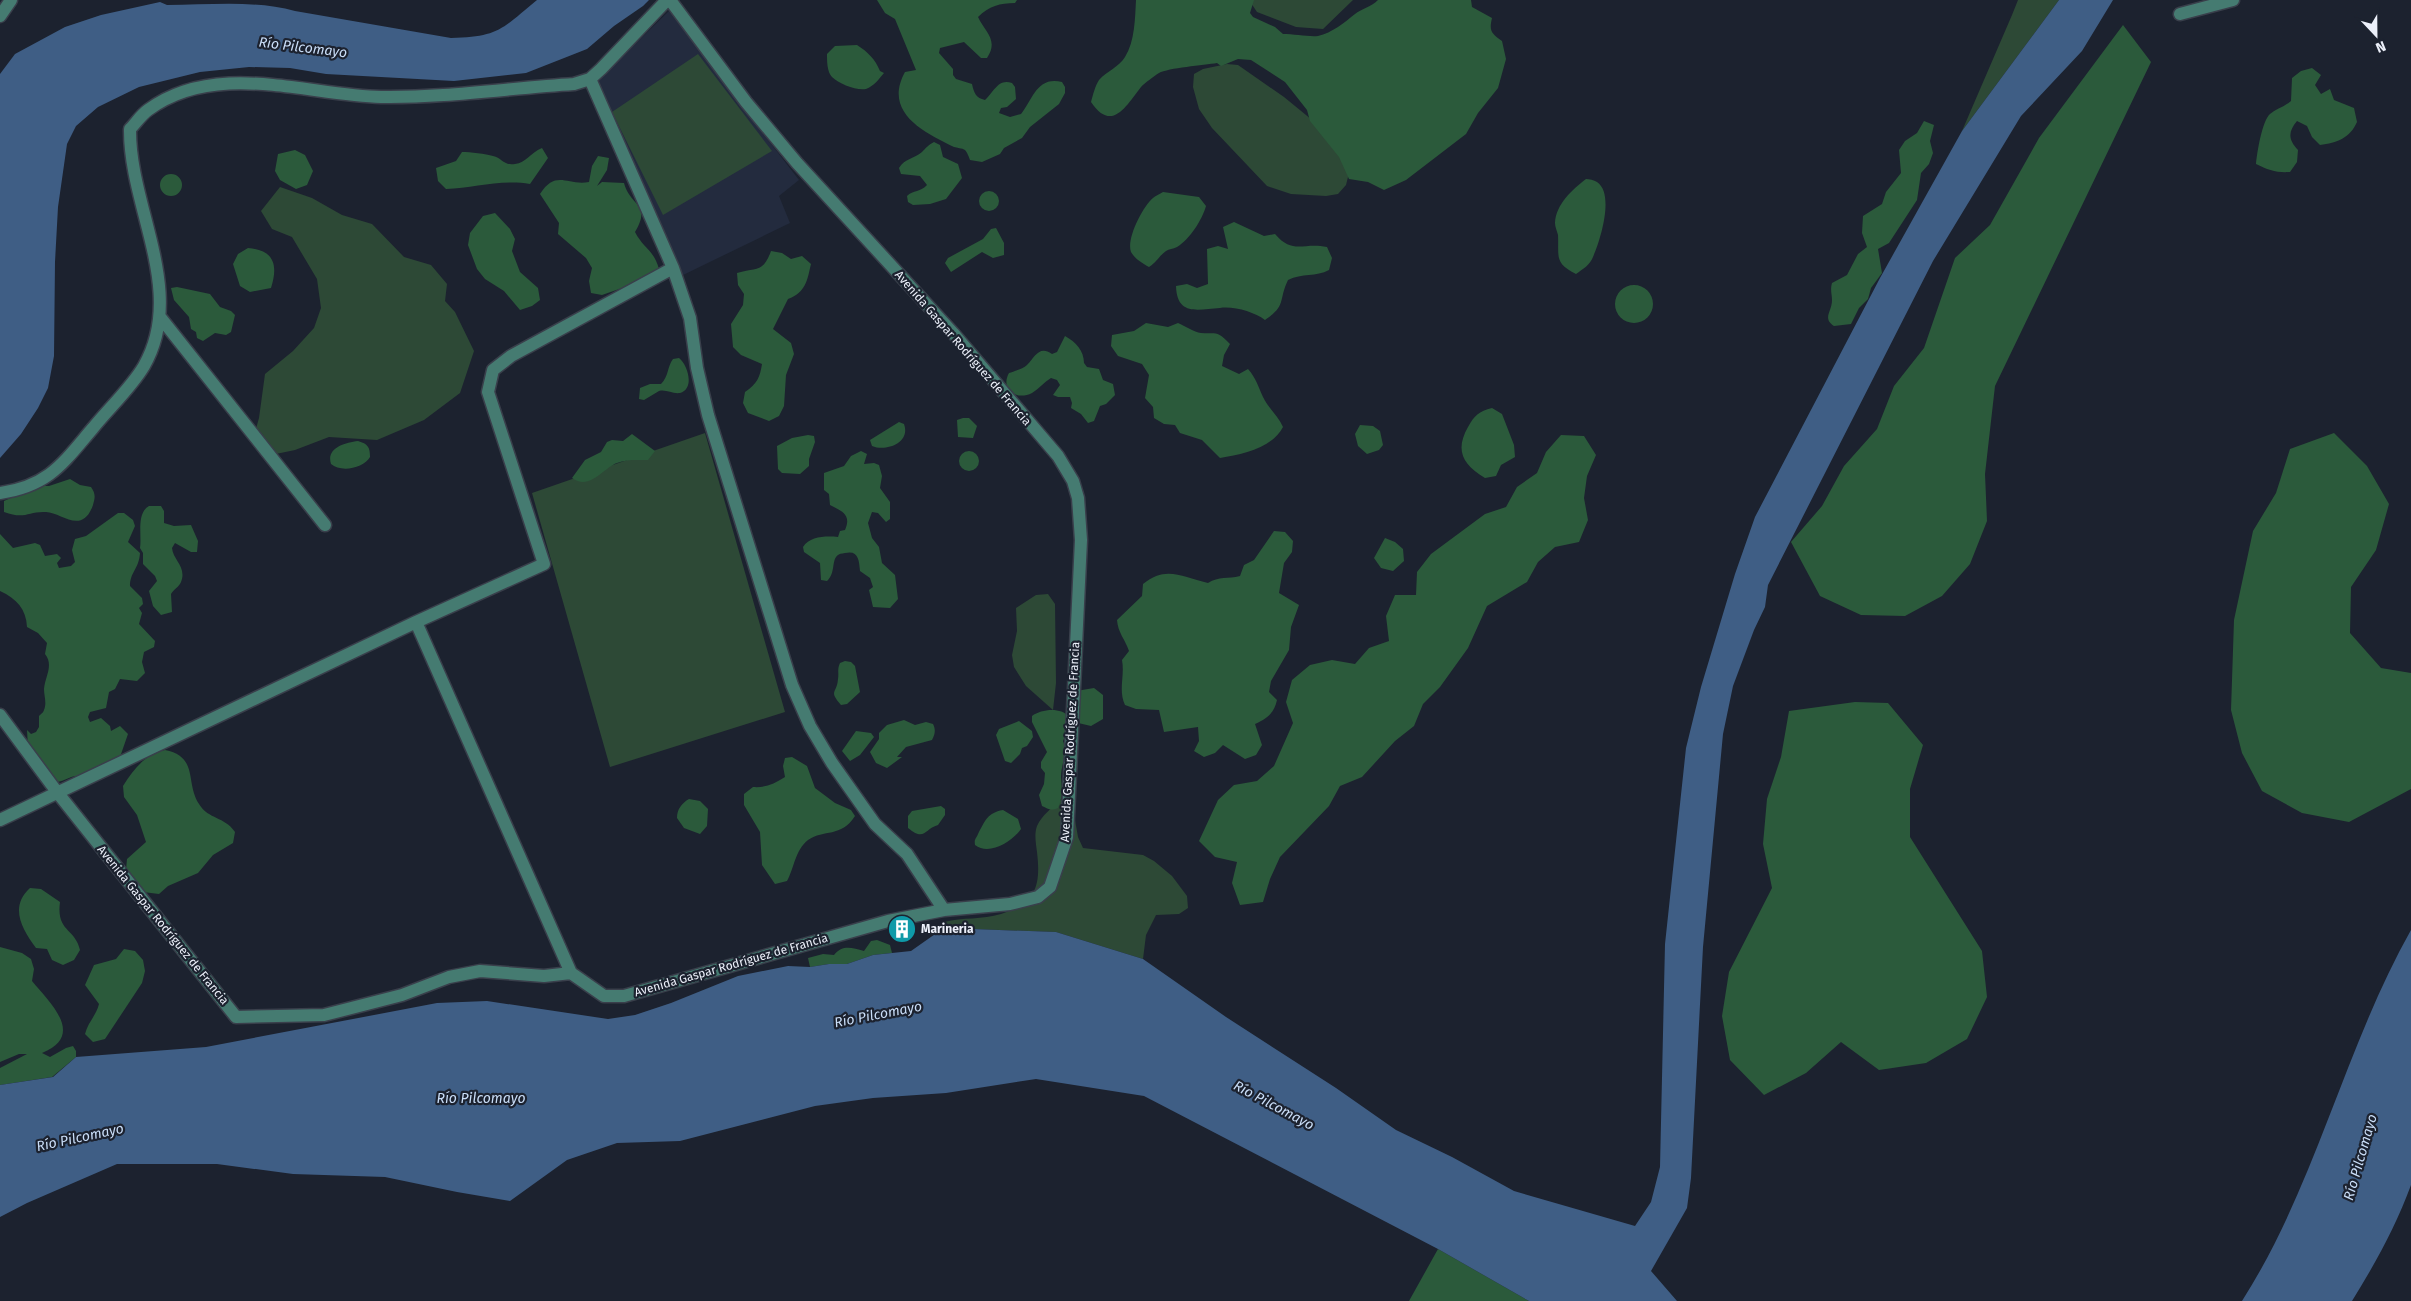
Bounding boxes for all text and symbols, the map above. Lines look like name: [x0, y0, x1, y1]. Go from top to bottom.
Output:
north arrow: [2351, 10, 2401, 60]
water label: Río Pilcomayo: [258, 34, 348, 61]
text: N: [2373, 37, 2388, 56]
street label: Avenida Gaspar Rodríguez de Francia: [892, 268, 1034, 428]
street label: Avenida Gaspar Rodríguez de Francia: [1058, 641, 1082, 843]
street label: Avenida Gaspar Rodríguez de Francia: [94, 843, 232, 1007]
building icon: Marineria: [887, 914, 917, 944]
place label: Marineria: [921, 922, 974, 936]
street label: Avenida Gaspar Rodríguez de Francia: [633, 931, 829, 999]
water label: Río Pilcomayo: [833, 998, 923, 1031]
water label: Río Pilcomayo: [1230, 1077, 1317, 1134]
water label: Río Pilcomayo: [437, 1090, 525, 1107]
water label: Río Pilcomayo: [2340, 1112, 2381, 1202]
water label: Río Pilcomayo: [35, 1120, 125, 1155]

